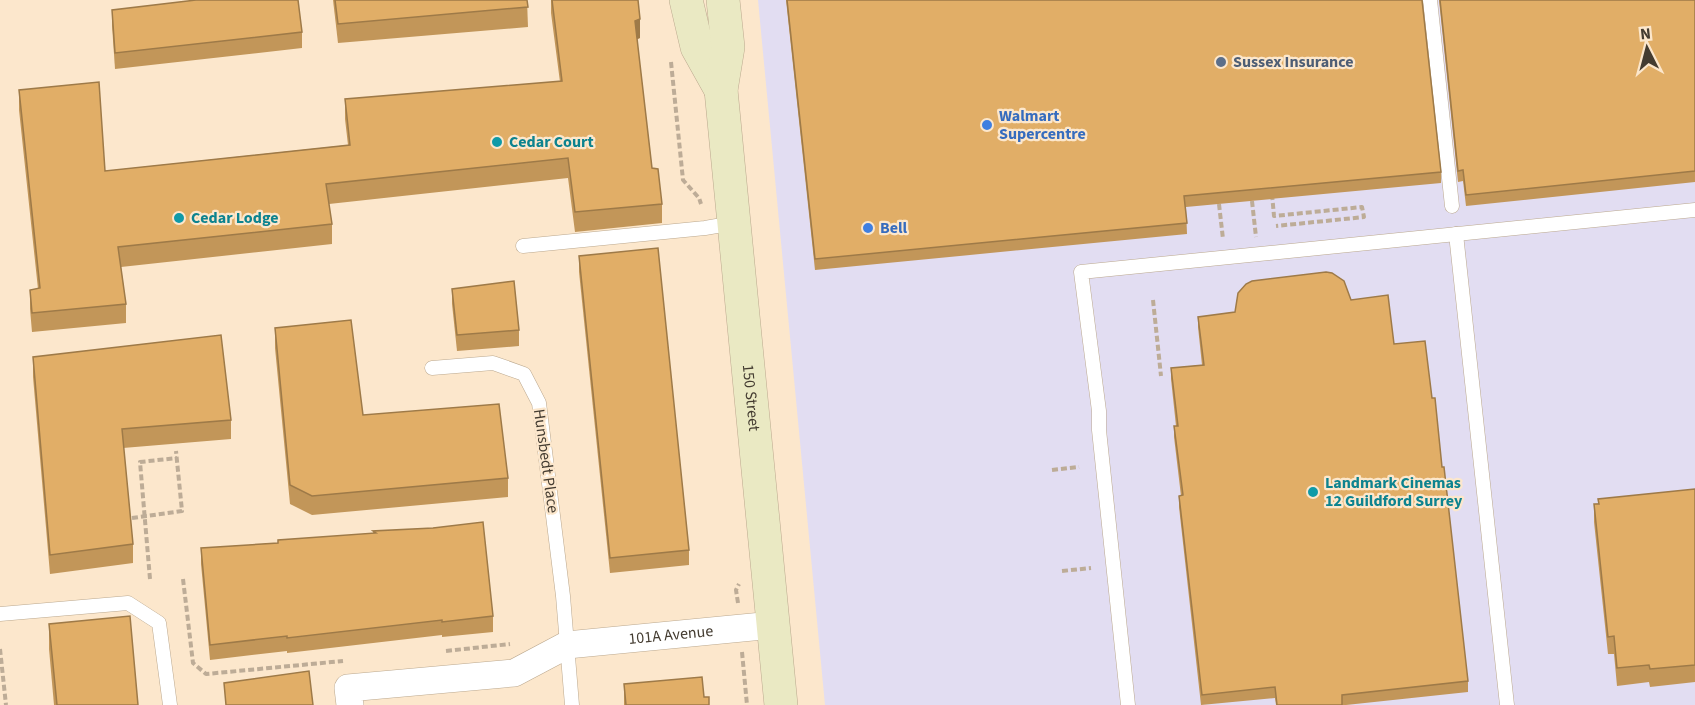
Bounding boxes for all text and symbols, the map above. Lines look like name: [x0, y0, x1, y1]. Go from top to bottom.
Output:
north arrow: [1617, 18, 1677, 78]
text: N: [1639, 23, 1652, 46]
place label: Sussex Insurance: [1233, 51, 1354, 73]
marker: Sussex Insurance: [1214, 55, 1228, 69]
place label: Walmart Supercentre: [999, 105, 1086, 145]
marker: Walmart Supercentre: [980, 118, 994, 132]
place label: Cedar Court: [509, 131, 594, 153]
marker: Cedar Court: [490, 135, 504, 149]
place label: Cedar Lodge: [191, 207, 278, 229]
marker: Cedar Lodge: [172, 211, 186, 225]
place label: Bell: [880, 217, 908, 239]
marker: Bell: [861, 221, 875, 235]
street label: 150 Street: [737, 363, 765, 433]
street label: Hunsbedt Place: [528, 407, 564, 515]
place label: Landmark Cinemas 12 Guildford Surrey: [1325, 472, 1463, 512]
marker: Landmark Cinemas 12 Guildford Surrey: [1306, 485, 1320, 499]
street label: 101A Avenue: [627, 620, 714, 650]

